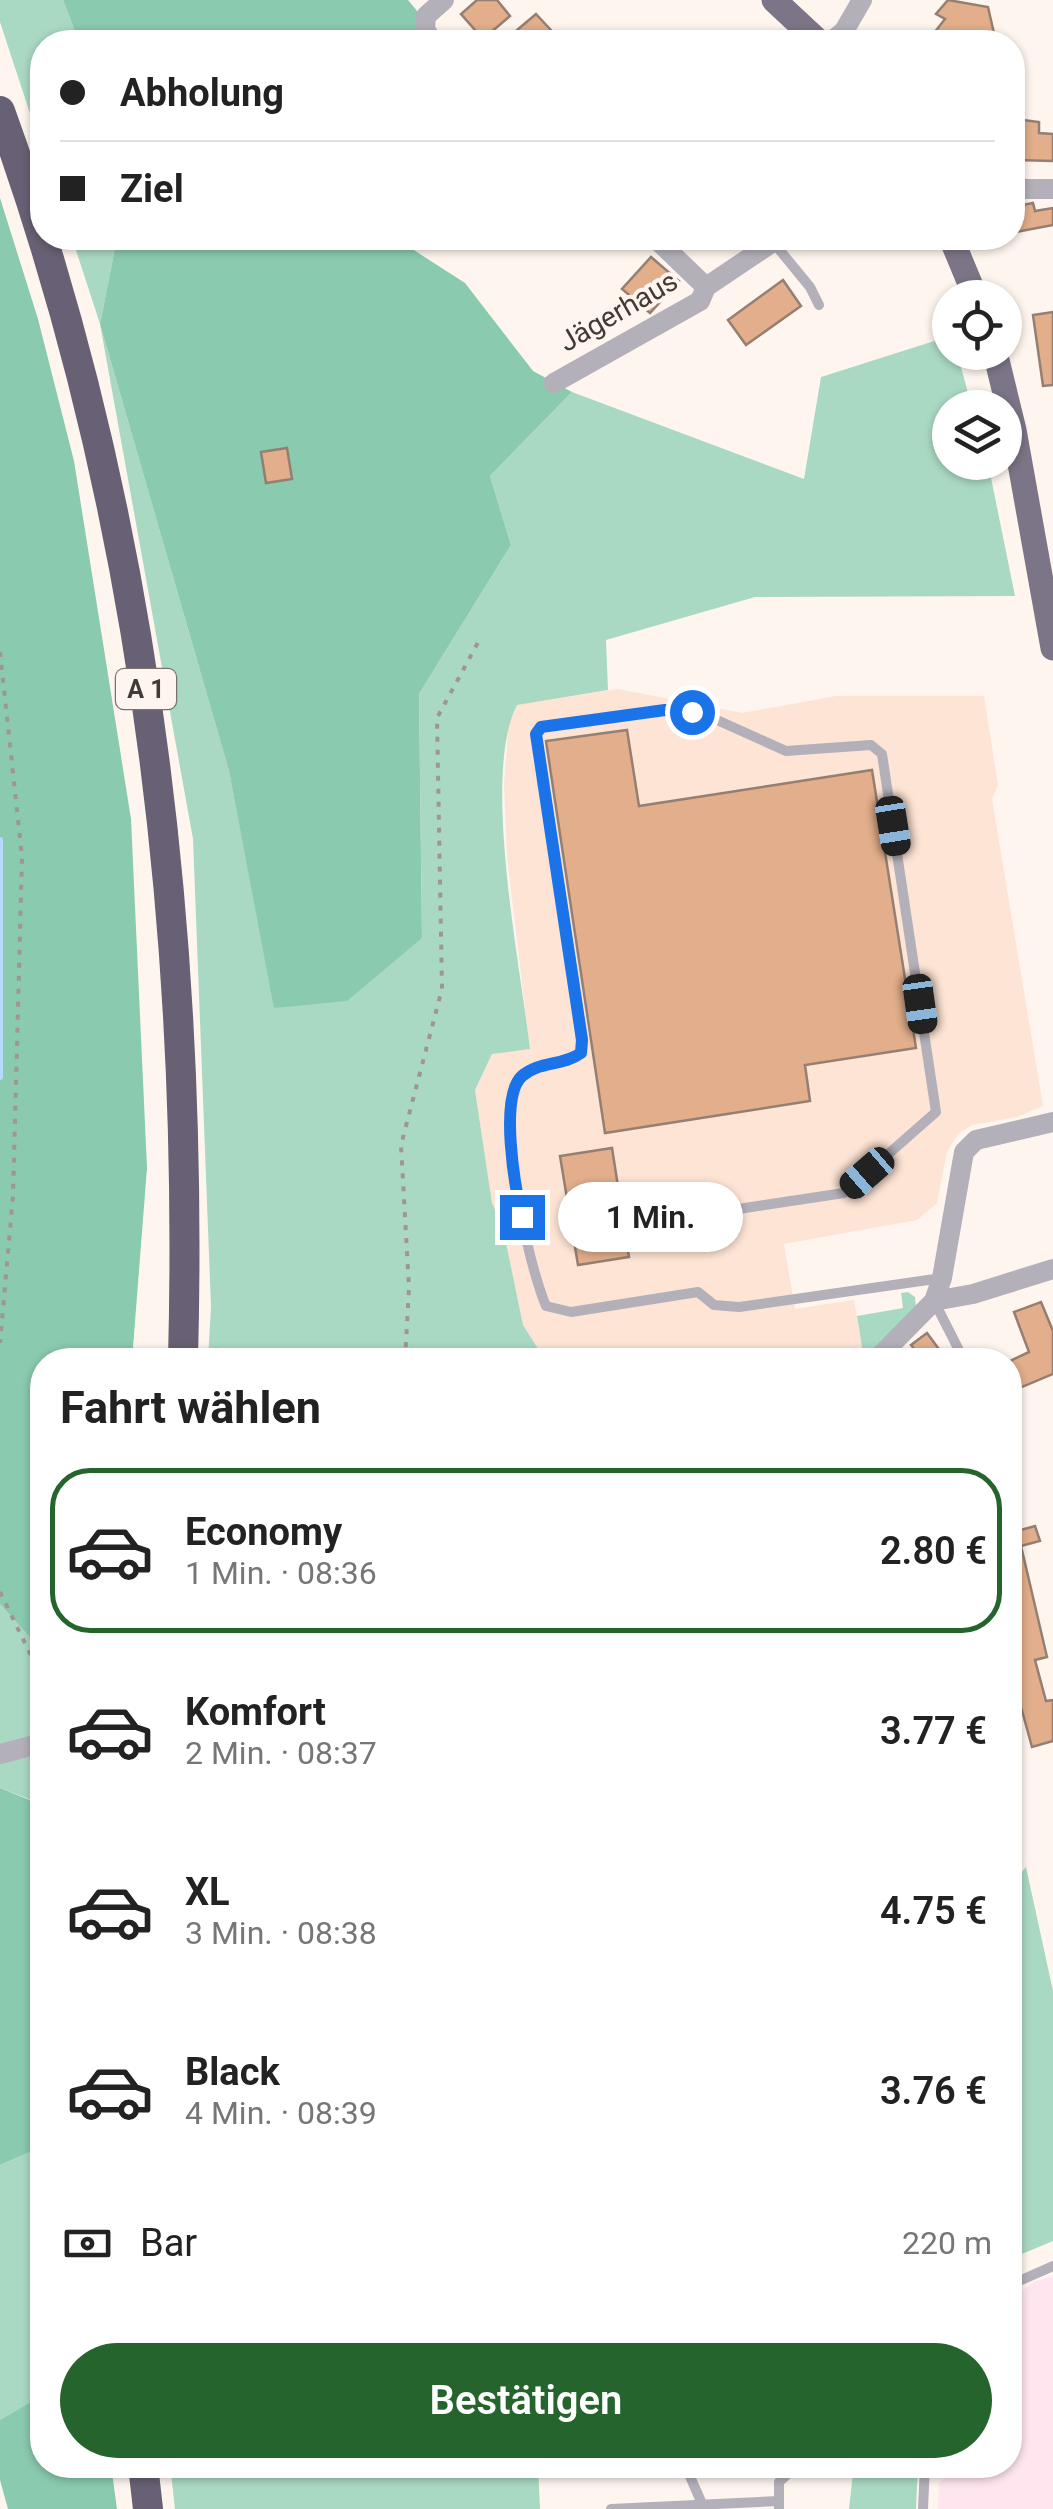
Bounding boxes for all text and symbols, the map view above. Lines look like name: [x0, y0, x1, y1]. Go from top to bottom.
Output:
text: Abholung: [120, 71, 284, 115]
text: Ziel: [120, 167, 184, 211]
street label: Jägerhaus: [553, 264, 683, 359]
map controls: [932, 280, 1022, 480]
button: locate: [932, 280, 1022, 370]
button: layers: [932, 390, 1022, 480]
road number: A 1: [116, 669, 176, 709]
route start: [670, 690, 715, 735]
car: [873, 794, 913, 858]
car: [901, 972, 939, 1036]
car: [835, 1142, 899, 1204]
callout: 1 Min.: [557, 1182, 742, 1252]
route end: [500, 1195, 545, 1240]
text: 1 Min.: [606, 1198, 695, 1236]
text: Fahrt wählen: [60, 1381, 321, 1434]
icon: car: [65, 1506, 155, 1596]
text: Economy: [185, 1510, 342, 1554]
text: 2.80 €: [880, 1529, 987, 1573]
text: 1 Min. · 08:36: [185, 1554, 377, 1592]
icon: car: [65, 1686, 155, 1776]
text: Komfort: [185, 1690, 326, 1734]
text: 3.77 €: [880, 1709, 987, 1753]
text: 2 Min. · 08:37: [185, 1734, 377, 1772]
icon: car: [65, 1866, 155, 1956]
text: XL: [185, 1870, 230, 1914]
text: 4.75 €: [880, 1889, 987, 1933]
text: 3 Min. · 08:38: [185, 1914, 377, 1952]
icon: car: [65, 2046, 155, 2136]
text: Black: [185, 2050, 280, 2094]
text: 3.76 €: [880, 2069, 987, 2113]
text: 4 Min. · 08:39: [185, 2094, 377, 2132]
icon: cash: [60, 2216, 115, 2271]
text: Bar: [140, 2221, 197, 2265]
text: 220 m: [902, 2224, 992, 2262]
button: Bestätigen: [60, 2343, 992, 2458]

